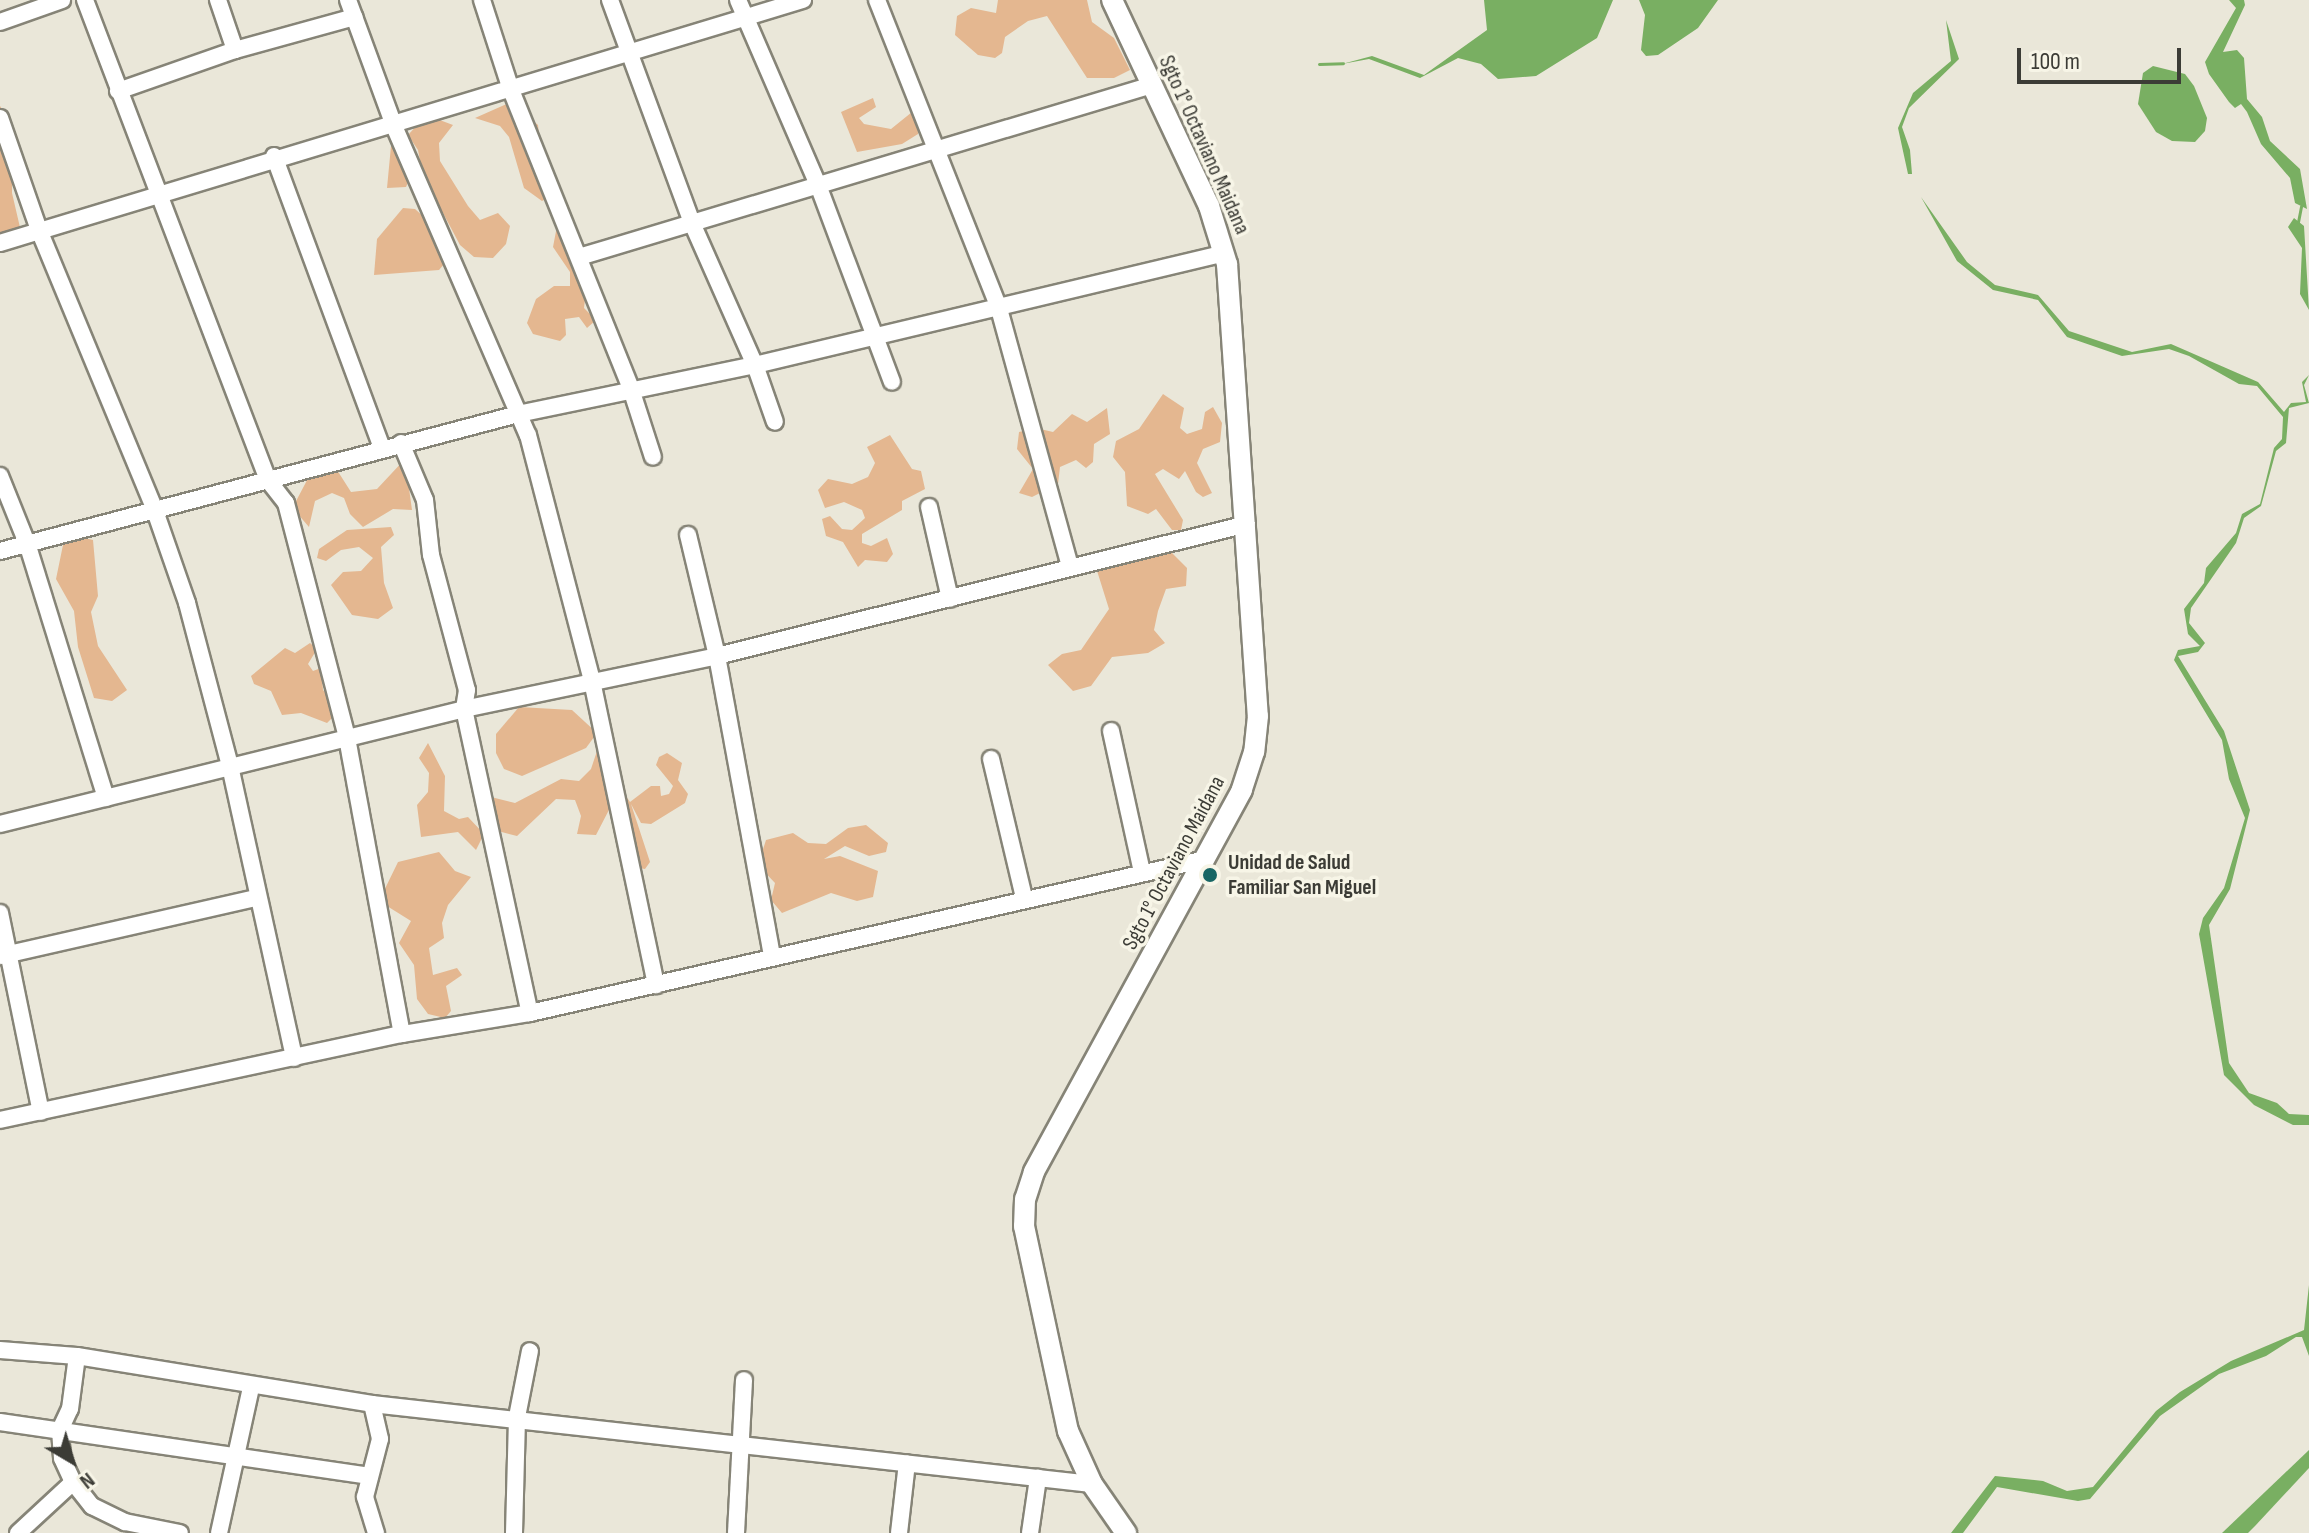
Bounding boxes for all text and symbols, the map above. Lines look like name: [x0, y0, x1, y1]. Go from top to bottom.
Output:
scale bar: [2021, 32, 2185, 82]
text: 100 m: [2031, 47, 2080, 76]
street label: Sgto 1° Octaviano Maidana: [1153, 52, 1255, 238]
street label: Sgto 1° Octaviano Maidana: [1117, 772, 1231, 954]
place label: Unidad de Salud Familiar San Miguel: [1228, 849, 1376, 900]
marker: Unidad de Salud Familiar San Miguel: [1199, 864, 1221, 886]
north arrow: [32, 1421, 112, 1501]
text: N: [74, 1466, 100, 1495]

